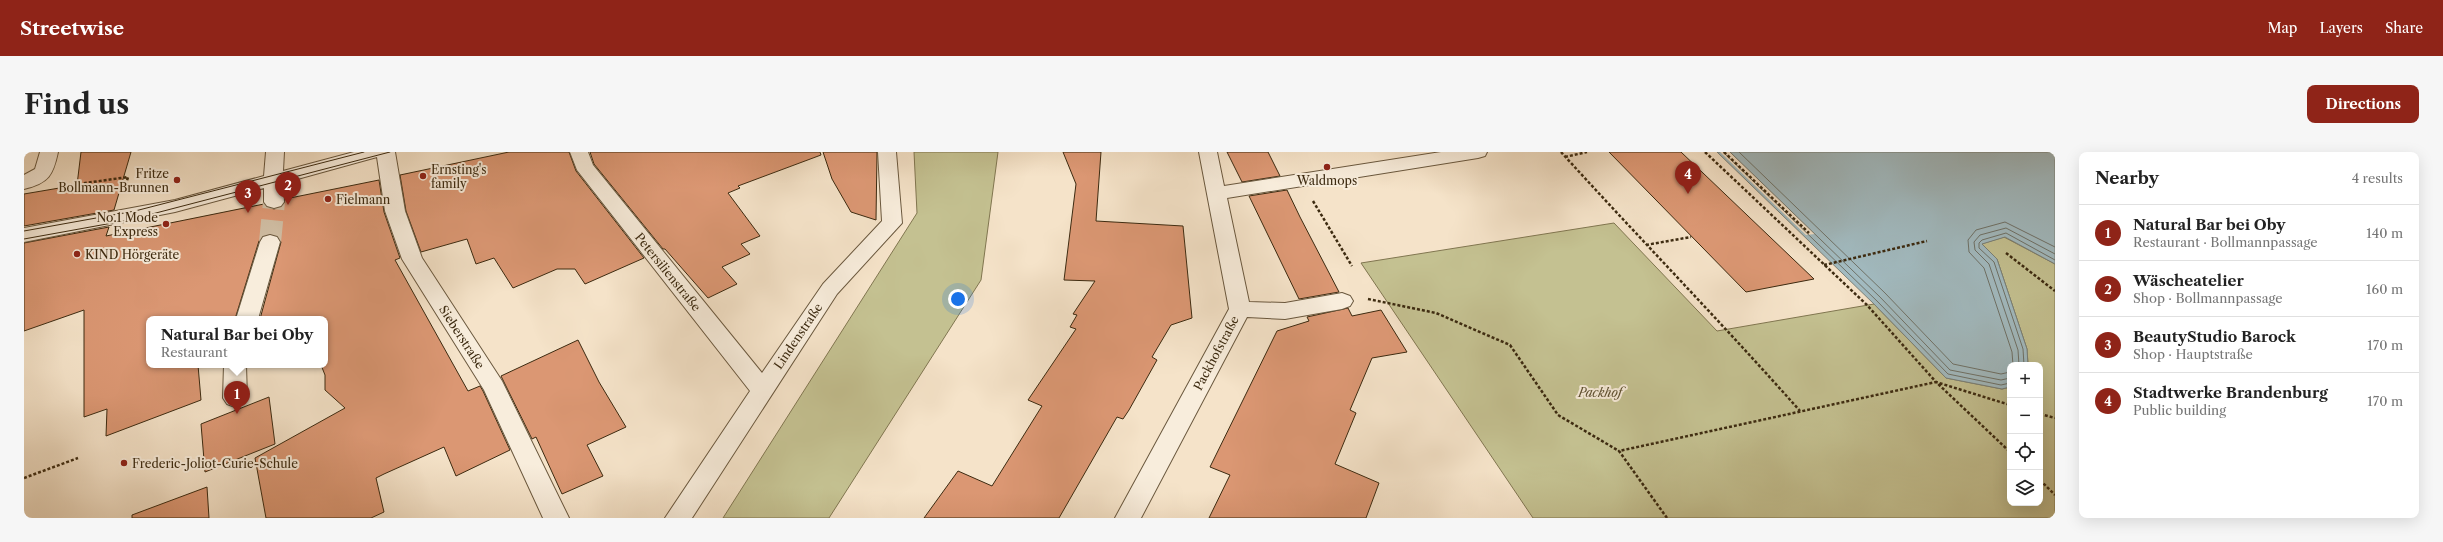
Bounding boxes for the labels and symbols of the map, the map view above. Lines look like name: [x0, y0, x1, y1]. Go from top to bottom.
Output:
pin: 4: [1675, 161, 1701, 194]
place label: Ernsting's family: [431, 162, 486, 191]
marker: Waldmops: [1322, 162, 1332, 172]
place label: Fritze Bollmann-Brunnen: [58, 166, 169, 195]
marker: Ernsting's family: [418, 171, 428, 181]
pin: 2: [275, 172, 301, 205]
place label: Waldmops: [1296, 173, 1357, 188]
marker: Fritze Bollmann-Brunnen: [172, 175, 182, 185]
pin: 3: [235, 180, 261, 213]
place label: Fielmann: [336, 192, 391, 207]
marker: Fielmann: [323, 194, 333, 204]
place label: No.1 Mode Express: [96, 210, 158, 239]
marker: No.1 Mode Express: [161, 219, 171, 229]
street label: Petersilienstraße: [632, 230, 704, 314]
place label: KIND Hörgeräte: [85, 247, 180, 262]
marker: KIND Hörgeräte: [72, 249, 82, 259]
your location: [948, 289, 968, 309]
street label: Lindenstraße: [770, 300, 826, 372]
street label: Sieberstraße: [436, 303, 488, 372]
street label: Packhofstraße: [1190, 313, 1242, 393]
pin: 1: [224, 381, 250, 414]
park label: Packhof: [1577, 385, 1626, 400]
place label: Frederic-Joliot-Curie-Schule: [132, 456, 298, 471]
marker: Frederic-Joliot-Curie-Schule: [119, 458, 129, 468]

